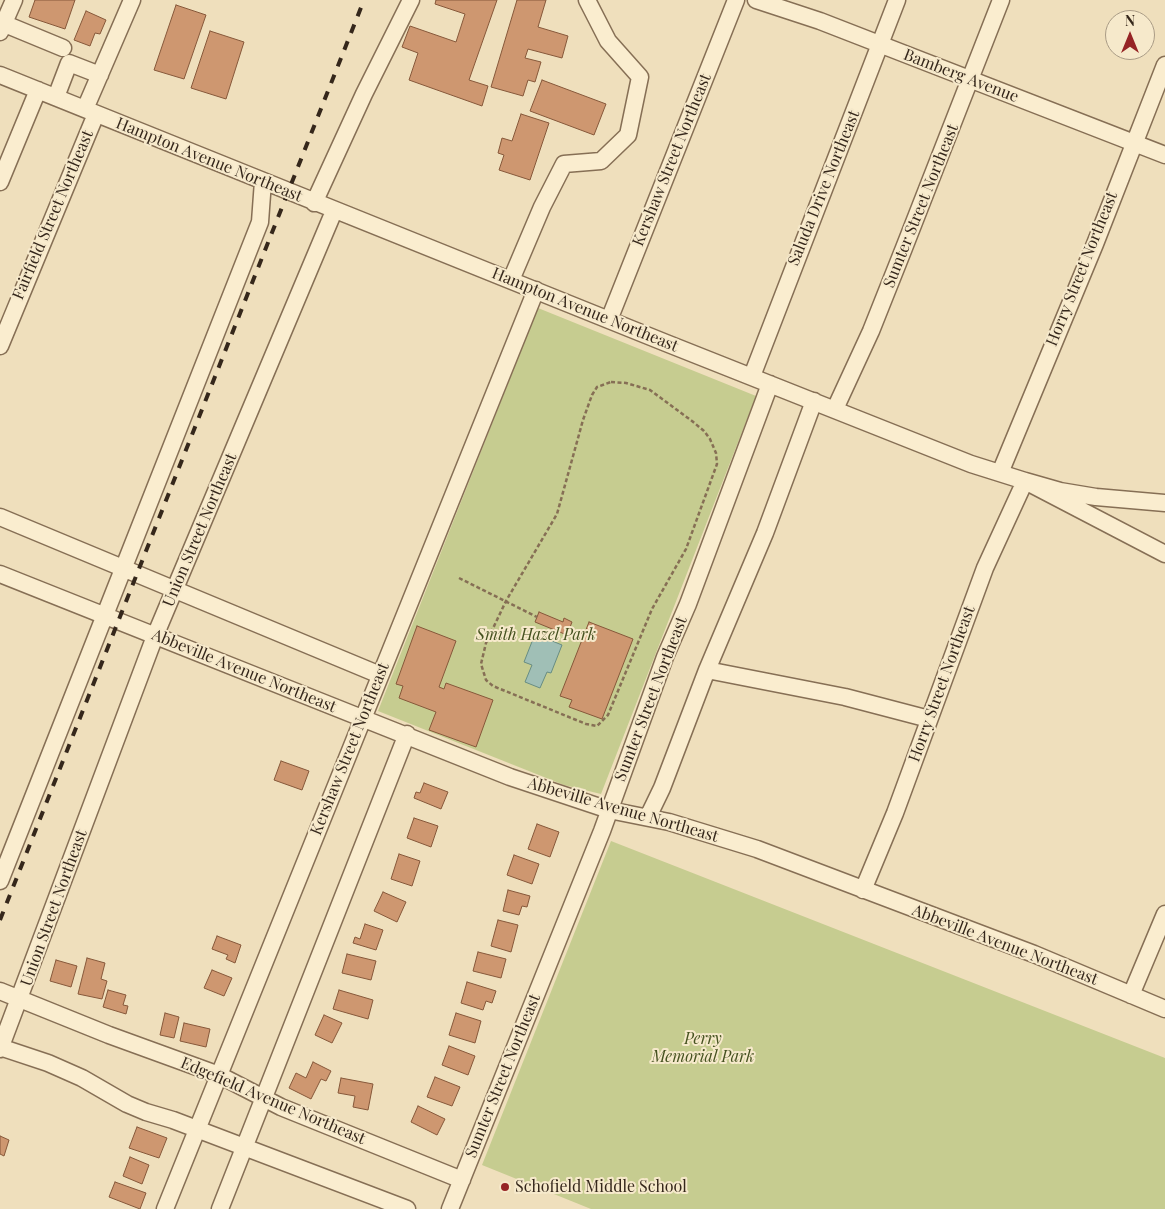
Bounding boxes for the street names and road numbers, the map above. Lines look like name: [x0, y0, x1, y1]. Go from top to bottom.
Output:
street label: Bamberg Avenue: [901, 45, 1021, 107]
street label: Kershaw Street Northeast: [629, 71, 715, 249]
street label: Saluda Drive Northeast: [784, 108, 864, 268]
street label: Hampton Avenue Northeast: [113, 114, 305, 206]
street label: Sumter Street Northeast: [879, 121, 963, 291]
street label: Fairfield Street Northeast: [9, 127, 97, 303]
street label: Horry Street Northeast: [1042, 189, 1122, 349]
street label: Hampton Avenue Northeast: [489, 264, 681, 356]
street label: Union Street Northeast: [159, 450, 241, 610]
street label: Horry Street Northeast: [905, 603, 979, 765]
street label: Sumter Street Northeast: [611, 614, 691, 784]
street label: Abbeville Avenue Northeast: [149, 625, 339, 717]
street label: Kershaw Street Northeast: [307, 660, 393, 838]
street label: Abbeville Avenue Northeast: [526, 774, 720, 846]
street label: Union Street Northeast: [17, 827, 91, 989]
street label: Abbeville Avenue Northeast: [909, 901, 1101, 989]
street label: Sumter Street Northeast: [461, 991, 545, 1161]
street label: Edgefield Avenue Northeast: [178, 1053, 368, 1149]

